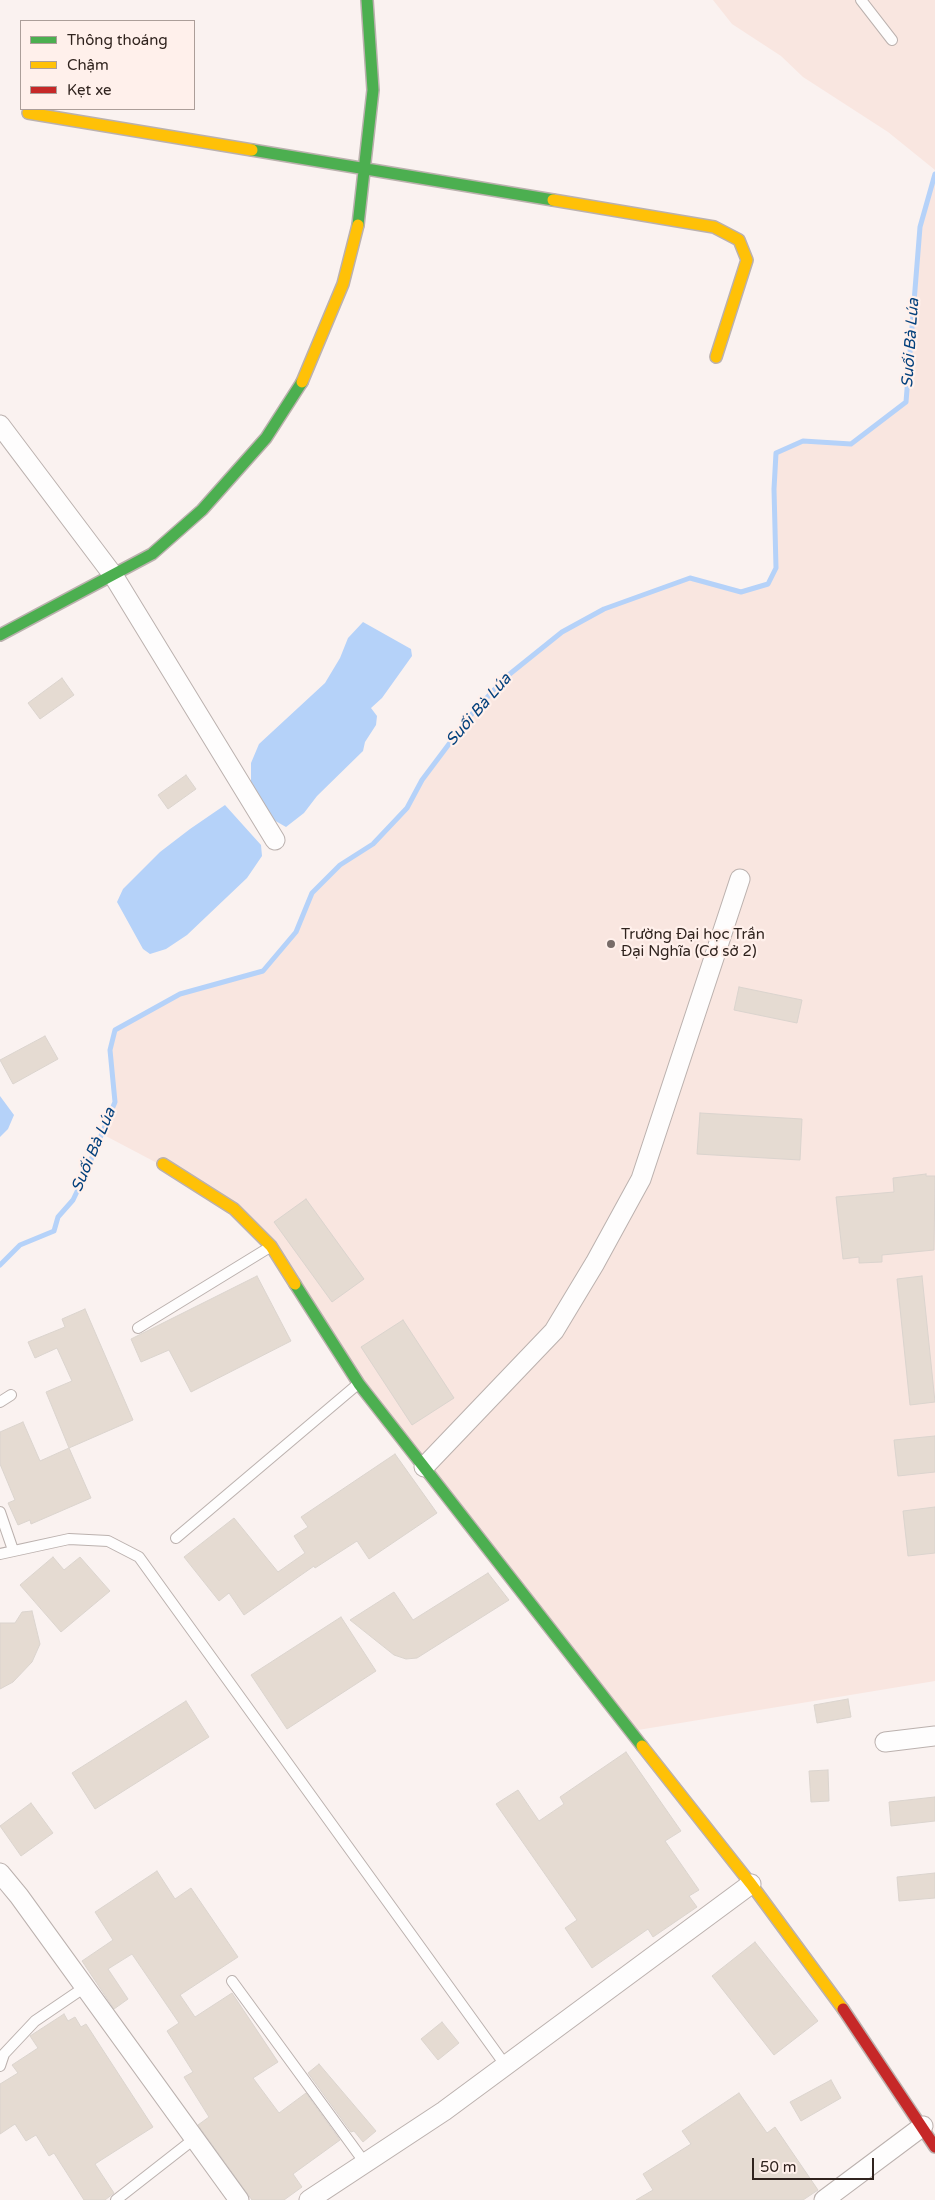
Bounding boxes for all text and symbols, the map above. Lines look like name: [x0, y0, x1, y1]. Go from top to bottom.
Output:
legend: [20, 20, 195, 110]
text: Thông thoáng: [67, 31, 168, 49]
text: Chậm: [67, 56, 109, 74]
text: Kẹt xe: [67, 81, 112, 99]
water label: Suối Bà Lúa: [898, 298, 924, 388]
water label: Suối Bà Lúa: [442, 670, 516, 750]
place label: Trường Đại học Trần Đại Nghĩa (Cơ sở 2): [621, 926, 765, 961]
marker: Trường Đại học Trần Đại Nghĩa (Cơ sở 2): [605, 938, 617, 950]
water label: Suối Bà Lúa: [68, 1105, 120, 1195]
scale bar: [755, 2148, 878, 2180]
text: 50 m: [760, 2158, 797, 2176]

